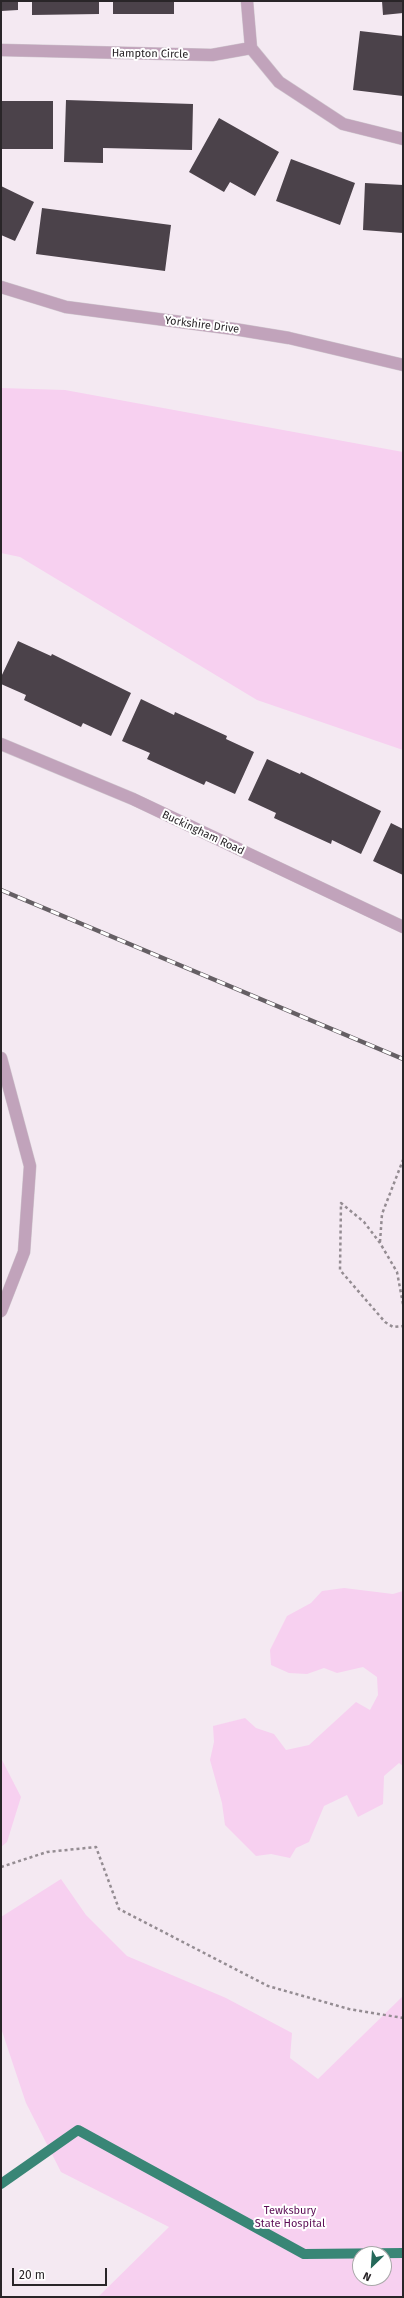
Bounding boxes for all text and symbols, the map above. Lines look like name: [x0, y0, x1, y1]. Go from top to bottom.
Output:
street label: Hampton Circle: [112, 47, 188, 61]
street label: Yorkshire Drive: [164, 314, 240, 336]
street label: Buckingham Road: [160, 808, 246, 858]
park label: Tewksbury State Hospital: [255, 2204, 325, 2230]
north arrow: [352, 2246, 392, 2286]
scale bar: [14, 2260, 109, 2286]
text: 20 m: [19, 2268, 45, 2282]
text: N: [361, 2269, 373, 2284]

